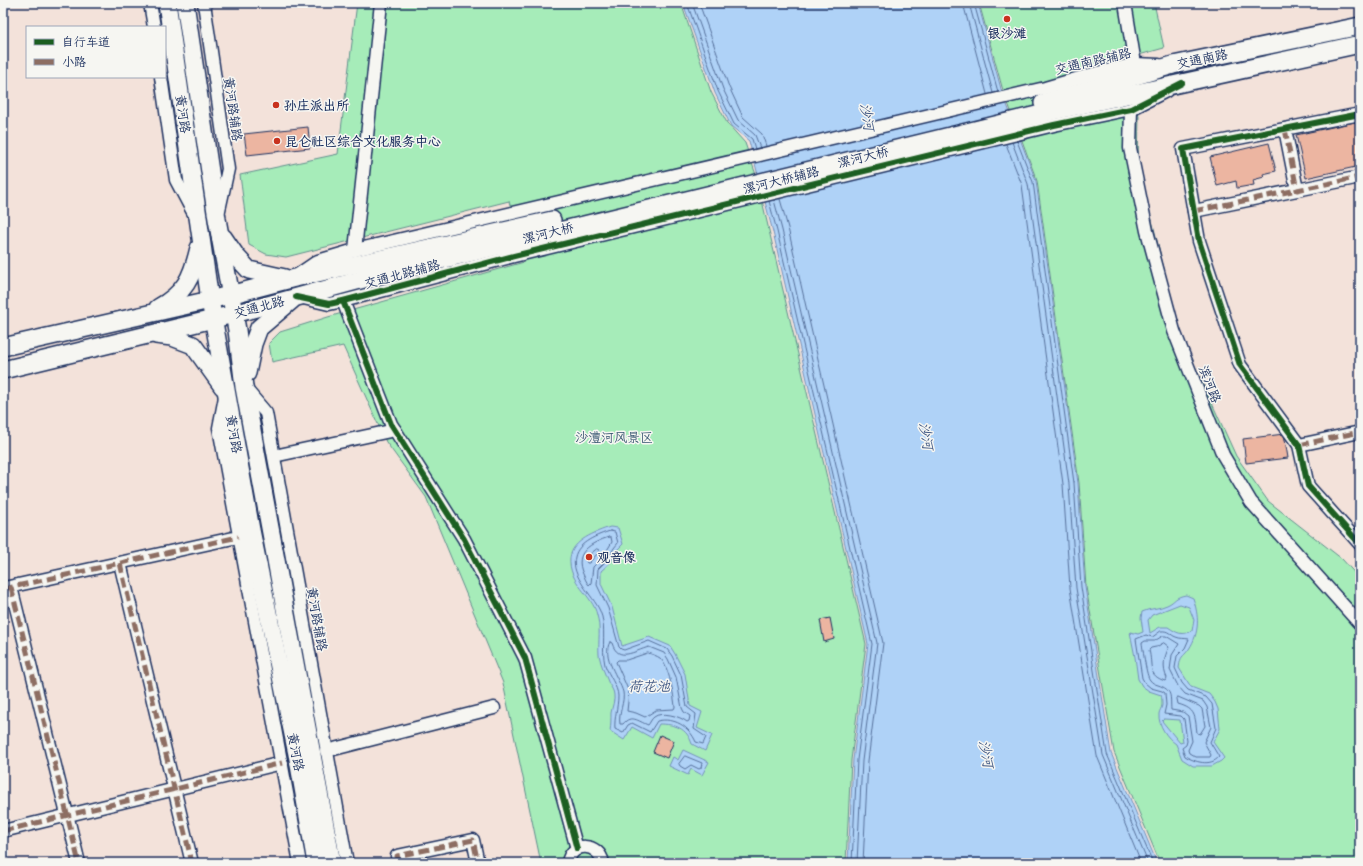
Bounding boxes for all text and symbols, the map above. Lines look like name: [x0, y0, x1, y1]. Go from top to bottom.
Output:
marker: 银沙滩: [1002, 14, 1012, 24]
legend: [26, 26, 166, 78]
place label: 银沙滩: [987, 26, 1027, 41]
text: 自行车道: [62, 35, 110, 49]
street label: 交通南路辅路: [1053, 45, 1133, 77]
street label: 交通南路: [1175, 46, 1229, 72]
text: 小路: [62, 55, 86, 69]
street label: 黄河路辅路: [221, 76, 245, 142]
street label: 黄河路: [173, 94, 193, 134]
place label: 孙庄派出所: [284, 98, 349, 113]
marker: 孙庄派出所: [271, 100, 281, 110]
water label: 沙河: [856, 102, 878, 134]
place label: 昆仑社区综合文化服务中心: [285, 134, 441, 149]
marker: 昆仑社区综合文化服务中心: [272, 136, 282, 146]
street label: 漯河大桥: [836, 143, 890, 171]
street label: 漯河大桥辅路: [741, 163, 821, 197]
street label: 漯河大桥: [521, 219, 575, 247]
street label: 交通北路辅路: [362, 257, 442, 291]
street label: 交通北路: [232, 293, 286, 321]
street label: 滨河路: [1196, 363, 1224, 405]
street label: 黄河路: [223, 413, 245, 455]
water label: 沙河: [915, 421, 937, 453]
park label: 沙澧河风景区: [575, 430, 653, 445]
place label: 观音像: [597, 550, 636, 565]
marker: 观音像: [584, 552, 594, 562]
street label: 黄河路辅路: [304, 586, 330, 652]
water label: 荷花池: [628, 678, 671, 695]
street label: 黄河路: [285, 731, 307, 773]
water label: 沙河: [975, 739, 997, 771]

